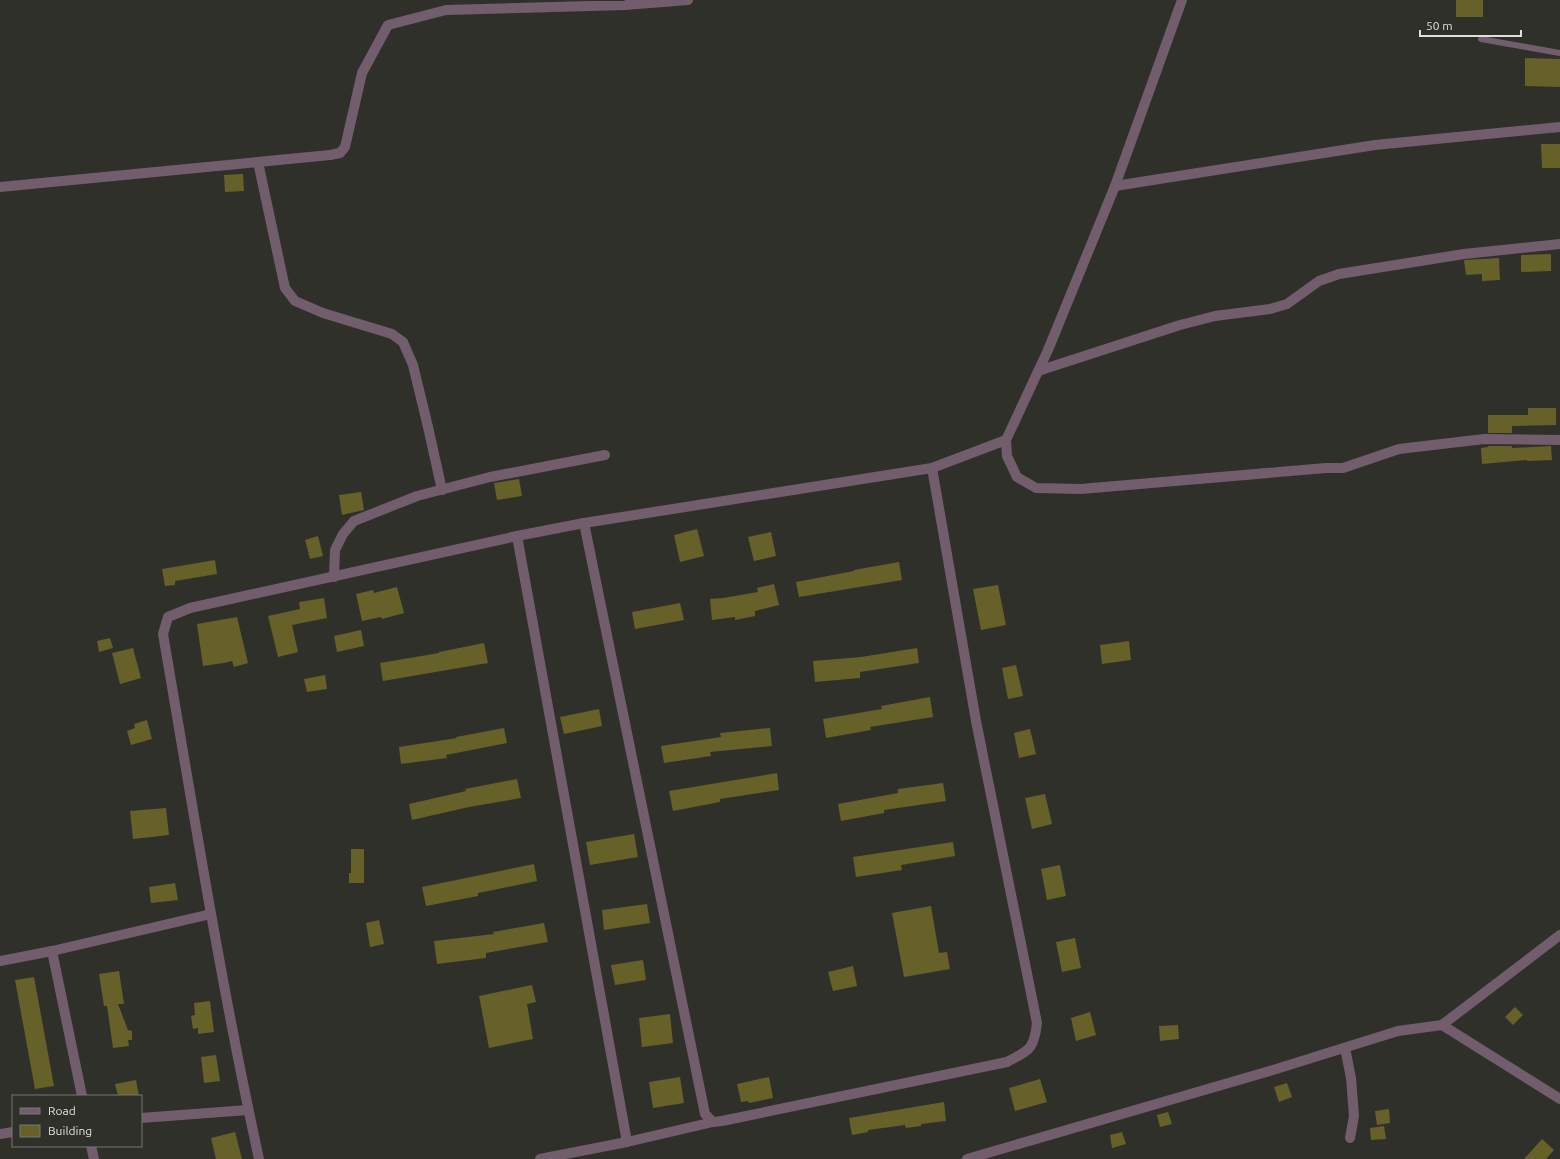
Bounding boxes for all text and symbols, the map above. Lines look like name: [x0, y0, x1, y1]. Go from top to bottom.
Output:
scale bar: [1420, 12, 1521, 38]
text: 50 m: [1426, 19, 1453, 32]
legend: [12, 1095, 142, 1147]
text: Road: [48, 1104, 76, 1117]
text: Building: [48, 1124, 92, 1137]

